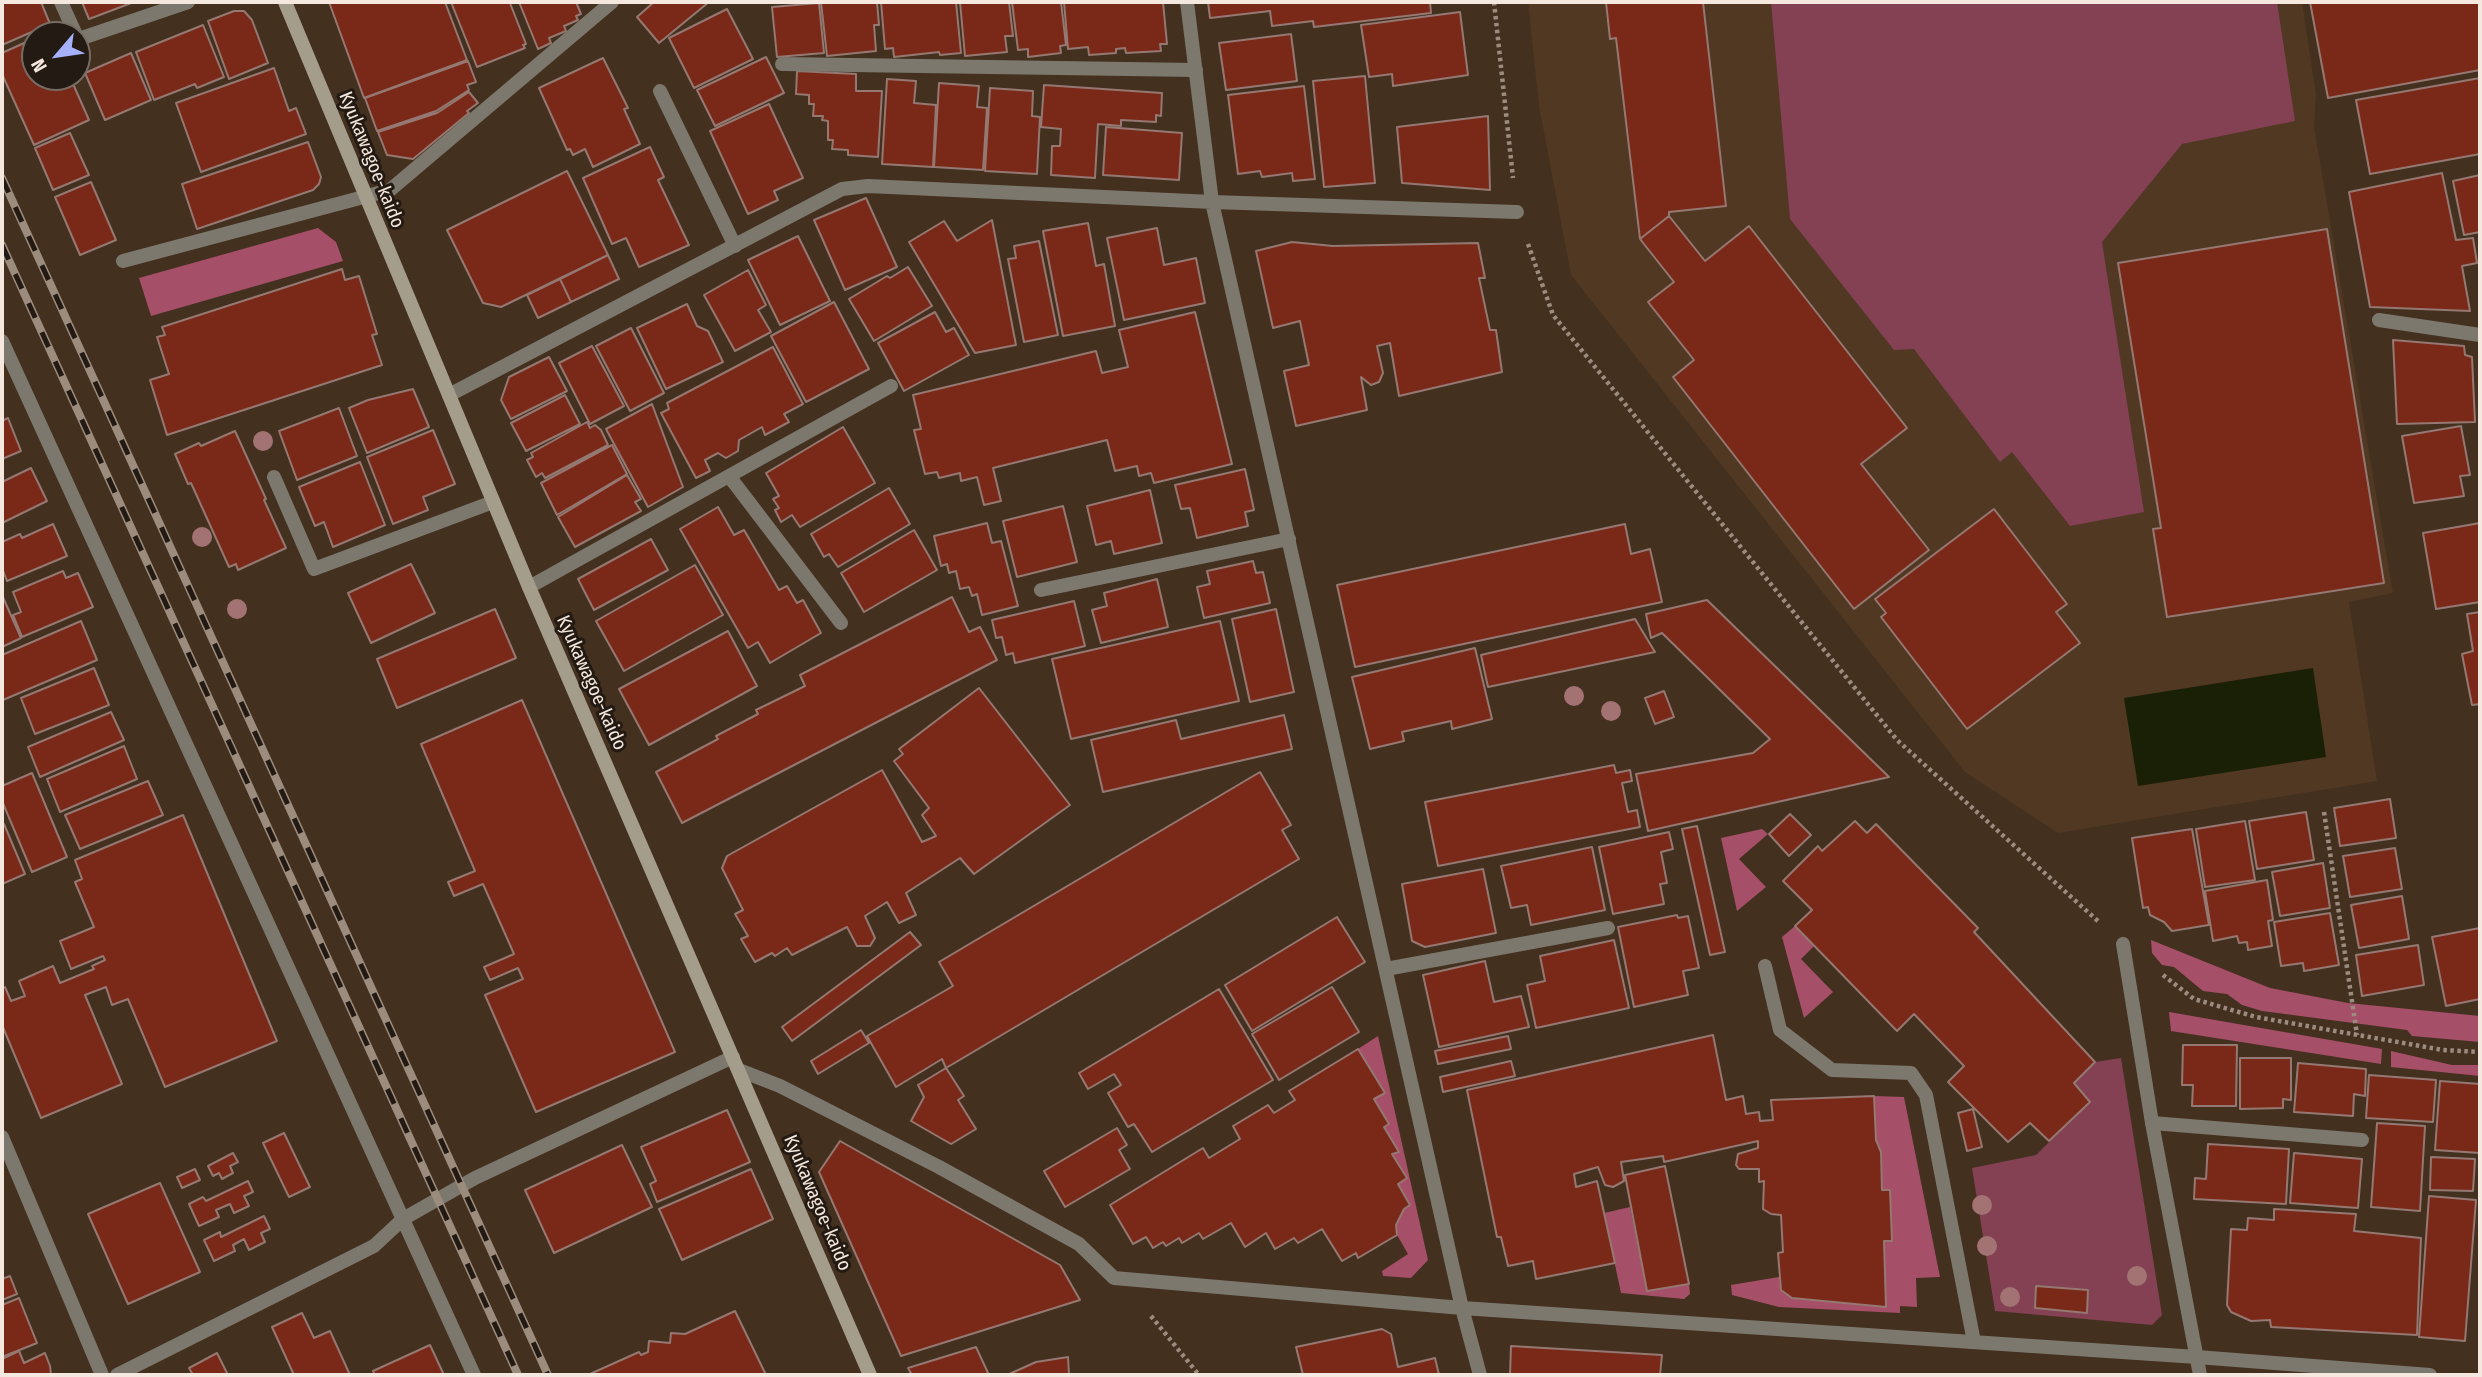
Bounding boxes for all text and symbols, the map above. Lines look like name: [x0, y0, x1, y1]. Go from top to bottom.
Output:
north arrow: [21, 21, 91, 91]
text: N: [26, 55, 52, 76]
street label: Kyukawagoe-kaido: [333, 88, 409, 232]
street label: Kyukawagoe-kaido: [551, 612, 631, 754]
street label: Kyukawagoe-kaido: [778, 1132, 856, 1274]

